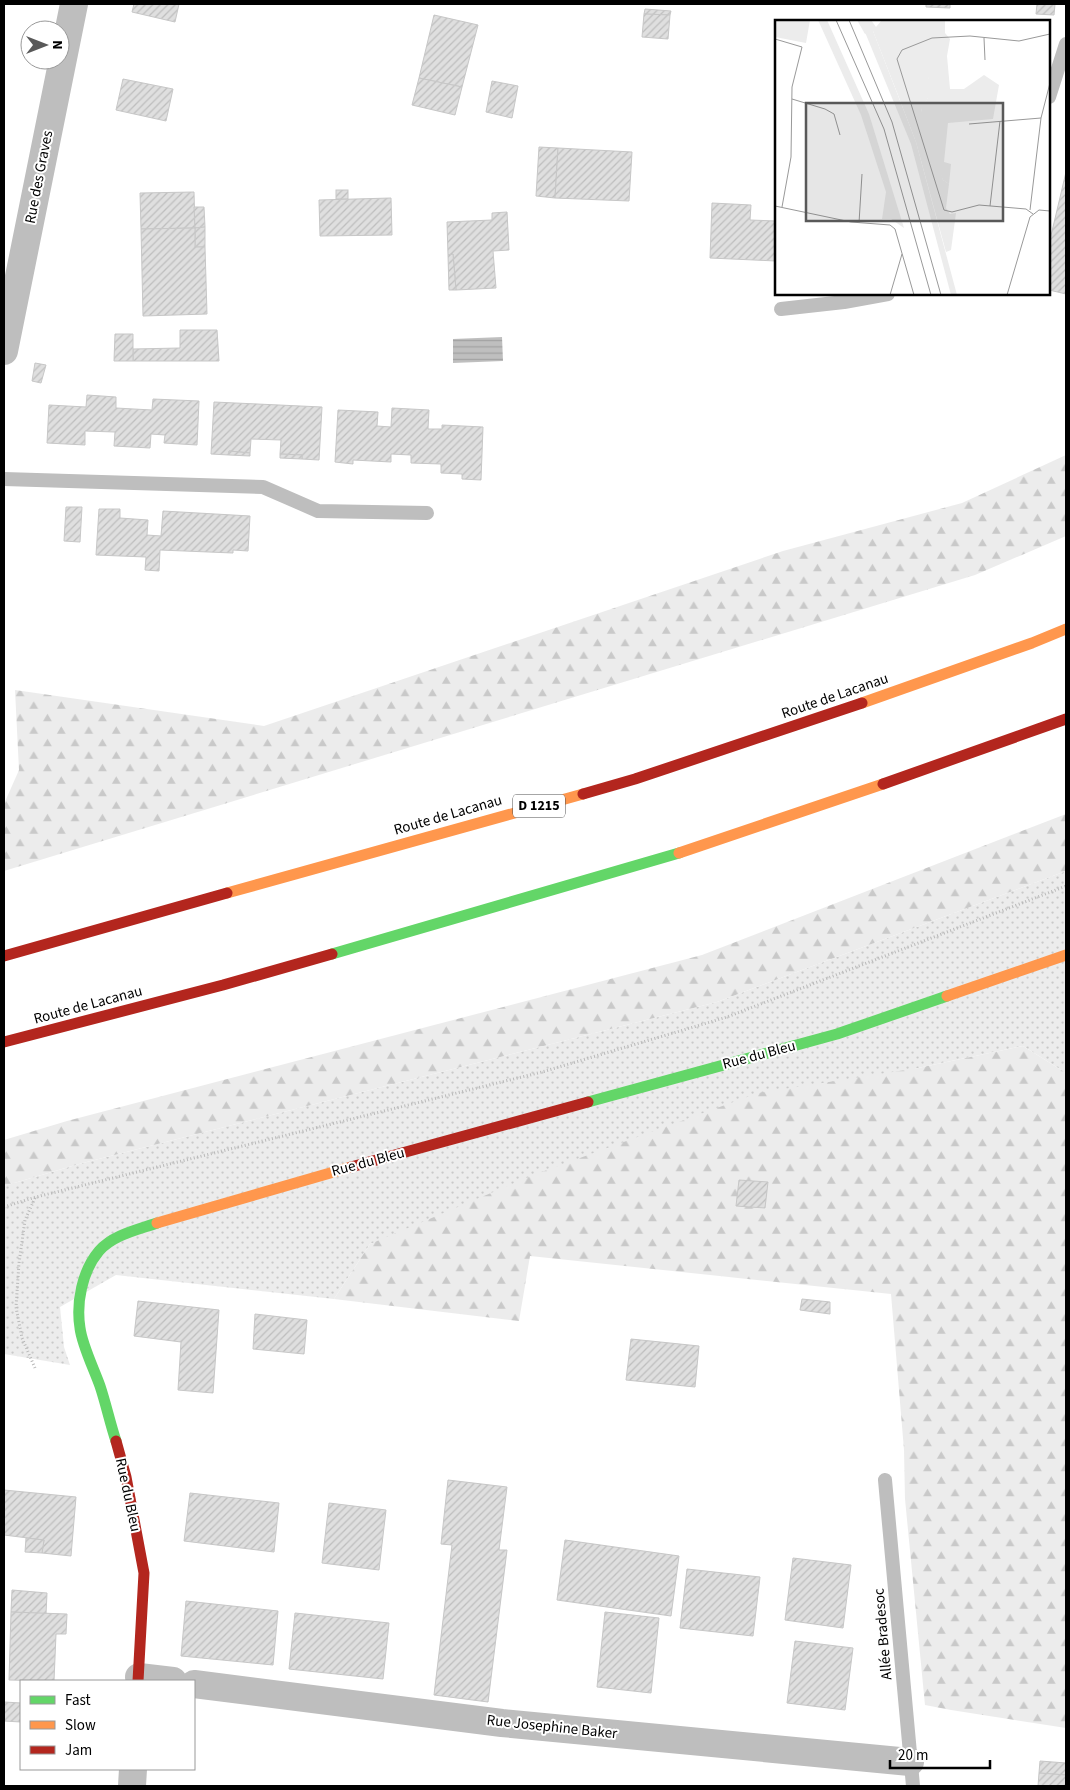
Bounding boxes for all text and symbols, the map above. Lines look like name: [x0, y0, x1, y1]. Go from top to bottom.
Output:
north arrow: [20, 20, 70, 70]
inset map: [775, 20, 1050, 295]
text: N: [47, 40, 67, 50]
street label: Rue des Graves: [20, 129, 58, 225]
street label: Route de Lacanau: [779, 668, 891, 724]
street label: Route de Lacanau: [391, 790, 505, 840]
road number: D 1215: [513, 794, 565, 818]
street label: Route de Lacanau: [31, 980, 145, 1030]
street label: Rue du Bleu: [720, 1035, 798, 1075]
street label: Rue du Bleu: [329, 1142, 407, 1182]
street label: Rue du Bleu: [110, 1456, 146, 1534]
street label: Allée Bradesoc: [869, 1587, 897, 1681]
legend: [20, 1680, 195, 1770]
text: Fast: [65, 1690, 91, 1711]
street label: Rue Josephine Baker: [486, 1710, 619, 1744]
text: Slow: [65, 1715, 96, 1736]
scale bar: [890, 1738, 990, 1770]
text: Jam: [65, 1740, 92, 1761]
text: 20 m: [898, 1745, 928, 1766]

